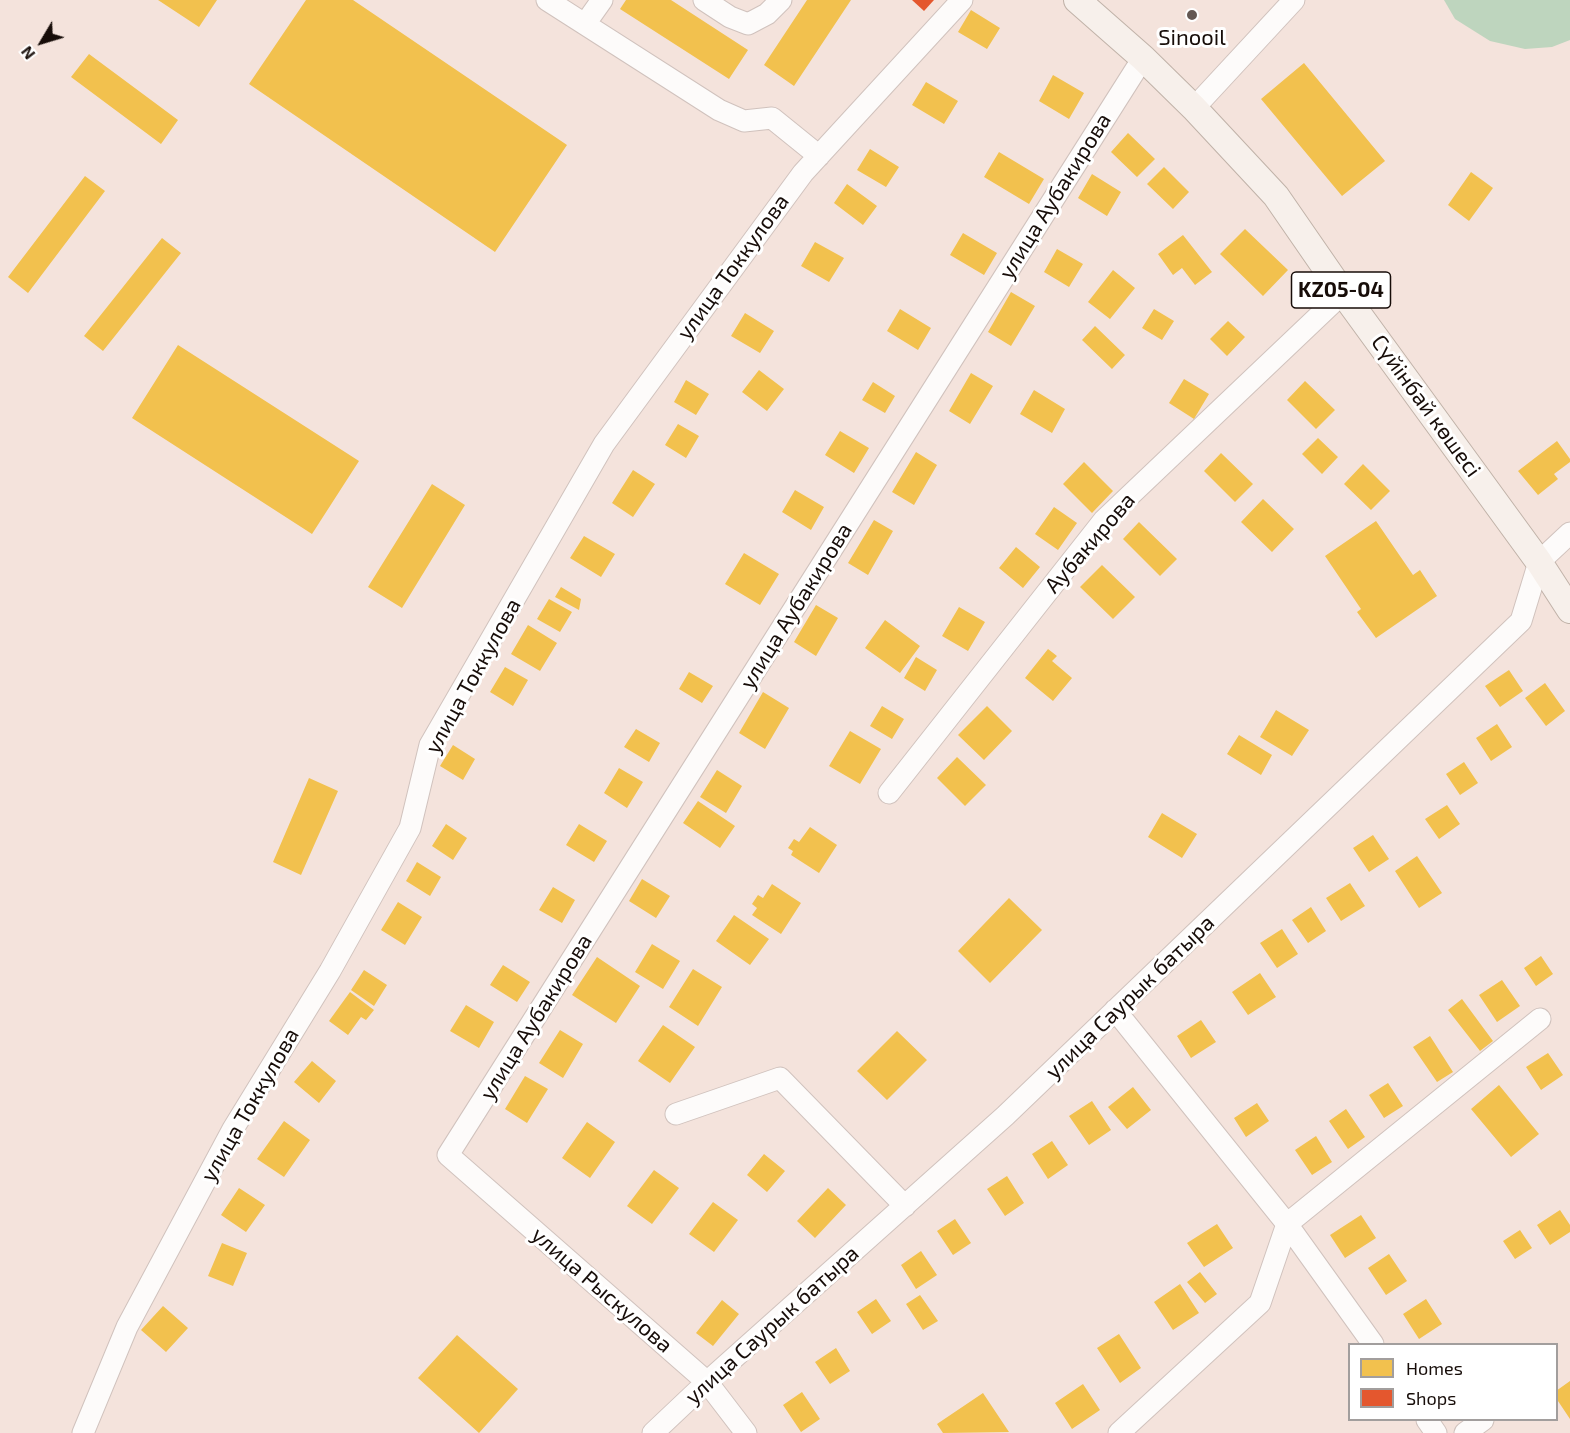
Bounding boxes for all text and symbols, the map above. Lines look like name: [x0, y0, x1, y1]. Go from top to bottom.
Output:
marker: Sinooil: [1185, 8, 1199, 22]
north arrow: [12, 12, 72, 72]
place label: Sinooil: [1158, 25, 1226, 51]
text: N: [16, 43, 38, 64]
street label: улица Аубакирова: [993, 108, 1117, 284]
street label: улица Токкулова: [671, 189, 795, 345]
road number: KZ05-04: [1292, 272, 1390, 308]
street label: Сүйінбай көшесі: [1366, 330, 1486, 482]
street label: Аубакирова: [1039, 487, 1141, 599]
street label: улица Аубакирова: [734, 518, 858, 694]
street label: улица Токкулова: [420, 594, 526, 758]
street label: улица Саурык батыра: [1040, 910, 1220, 1084]
street label: улица Аубакирова: [474, 929, 598, 1105]
street label: улица Токкулова: [195, 1023, 305, 1187]
street label: улица Рыскулова: [526, 1222, 678, 1358]
street label: улица Саурык батыра: [680, 1240, 864, 1410]
legend: [1348, 1343, 1558, 1421]
text: Homes: [1406, 1357, 1463, 1379]
text: Shops: [1406, 1387, 1456, 1409]

